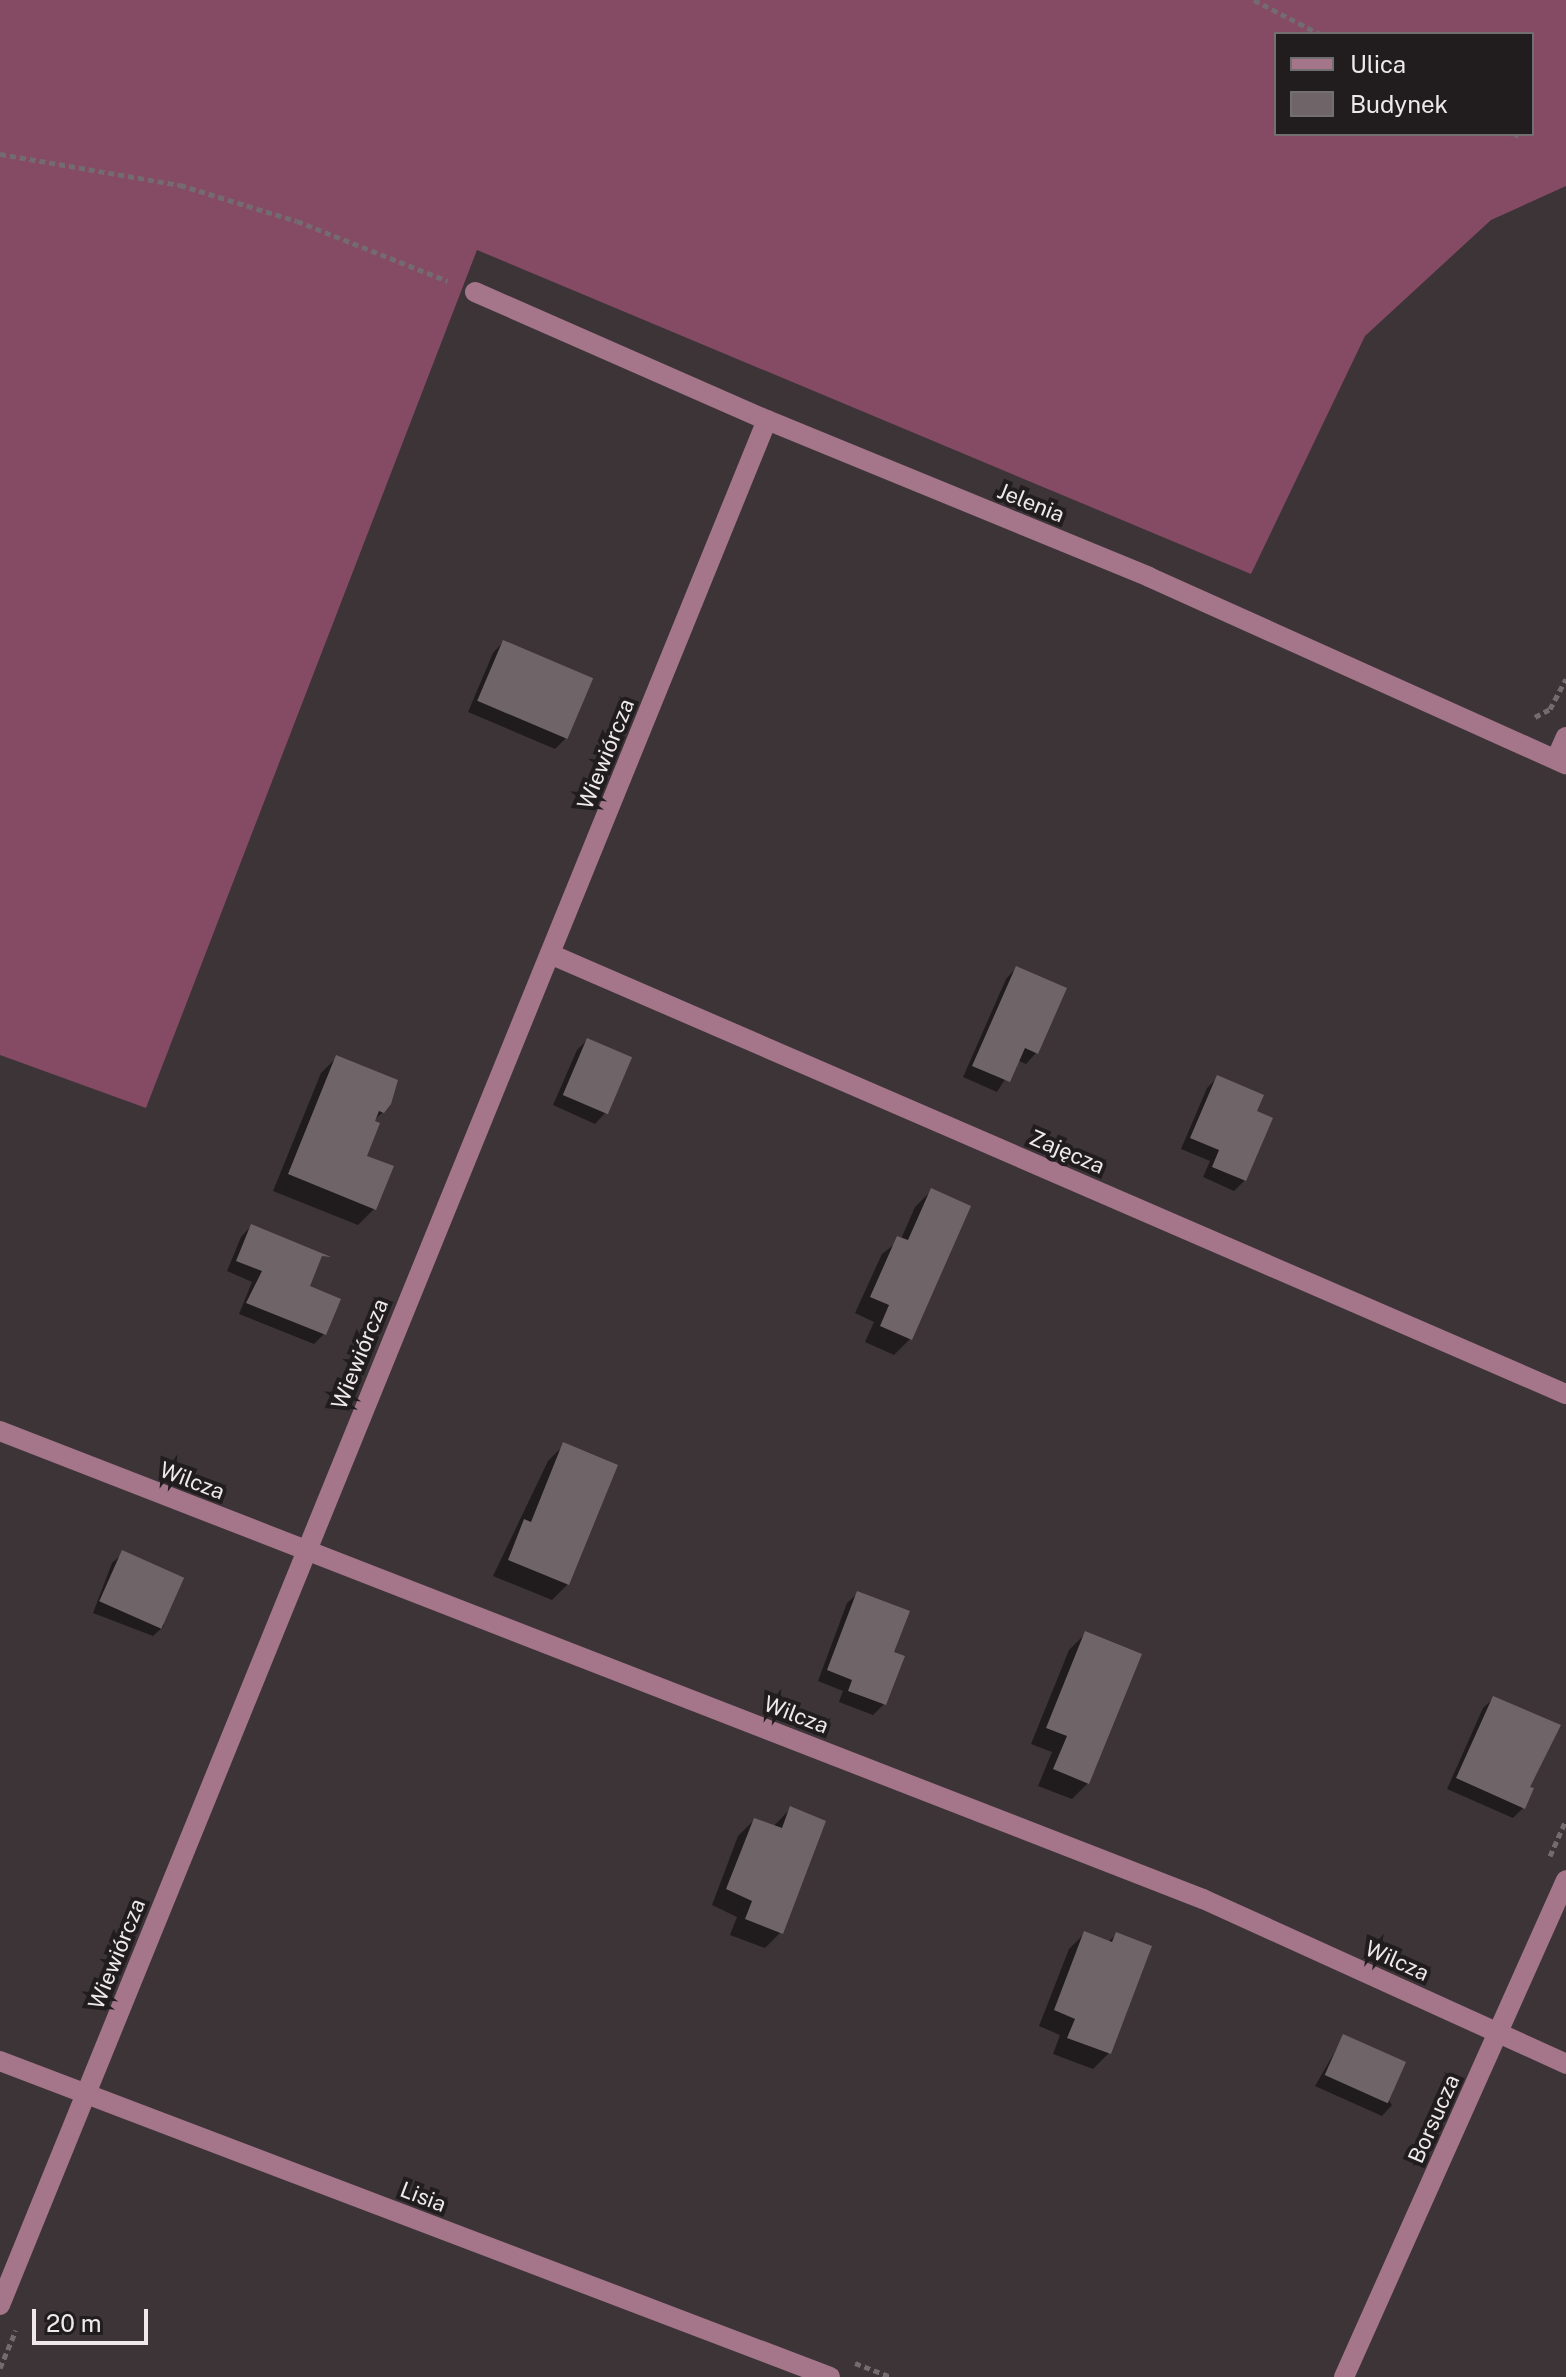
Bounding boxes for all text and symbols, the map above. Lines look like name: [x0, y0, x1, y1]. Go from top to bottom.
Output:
legend: [1274, 32, 1534, 136]
text: Ulica: [1350, 50, 1406, 78]
text: Budynek: [1350, 90, 1448, 118]
street label: Jelenia: [994, 478, 1068, 528]
street label: Wiewiórcza: [572, 695, 640, 813]
street label: Zajęcza: [1025, 1124, 1109, 1180]
street label: Wiewiórcza: [326, 1295, 394, 1413]
street label: Wilcza: [156, 1457, 228, 1505]
street label: Wilcza: [760, 1691, 832, 1739]
street label: Wiewiórcza: [83, 1895, 151, 2013]
street label: Wilcza: [1361, 1935, 1433, 1987]
street label: Borsucza: [1403, 2071, 1465, 2167]
street label: Lisia: [396, 2176, 450, 2218]
scale bar: [36, 2293, 152, 2343]
text: 20 m: [46, 2309, 102, 2337]

